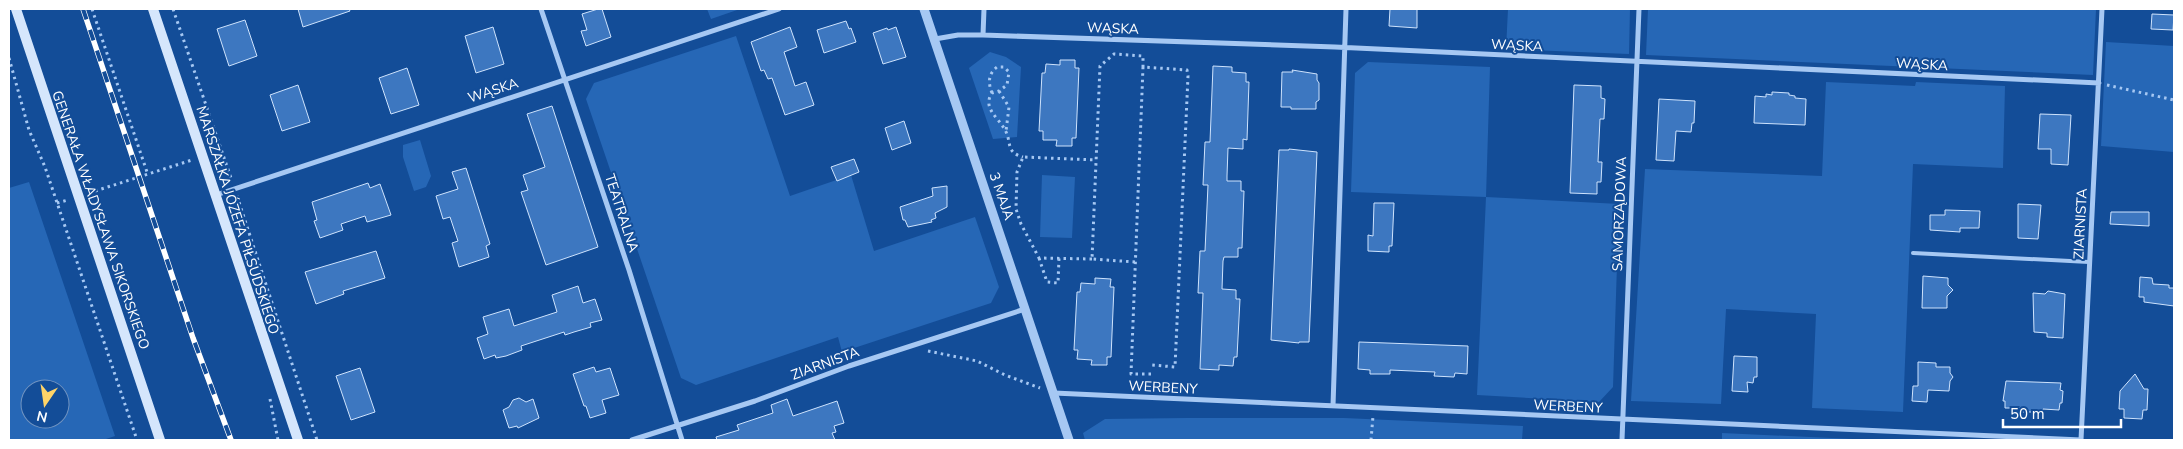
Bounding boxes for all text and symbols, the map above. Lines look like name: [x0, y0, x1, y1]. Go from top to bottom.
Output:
street label: WĄSKA: [1087, 18, 1139, 39]
street label: WĄSKA: [1491, 35, 1543, 56]
street label: WĄSKA: [1896, 54, 1948, 75]
street label: WĄSKA: [466, 73, 521, 108]
street label: GENERAŁA WŁADYSŁAWA SIKORSKIEGO: [47, 88, 154, 352]
street label: MARSZAŁKA JÓZEFA PIŁSUDSKIEGO: [192, 103, 284, 337]
street label: SAMORZĄDOWA: [1608, 156, 1631, 272]
street label: 3 MAJA: [985, 170, 1019, 223]
street label: TEATRALNA: [600, 171, 643, 255]
street label: ZIARNISTA: [2069, 188, 2092, 260]
street label: ZIARNISTA: [788, 342, 862, 385]
street label: WERBENY: [1128, 376, 1199, 399]
north arrow: [20, 379, 70, 429]
street label: WERBENY: [1533, 395, 1604, 418]
scale bar: [2003, 396, 2120, 428]
text: 50 m: [2010, 404, 2045, 424]
text: N: [35, 406, 49, 427]

